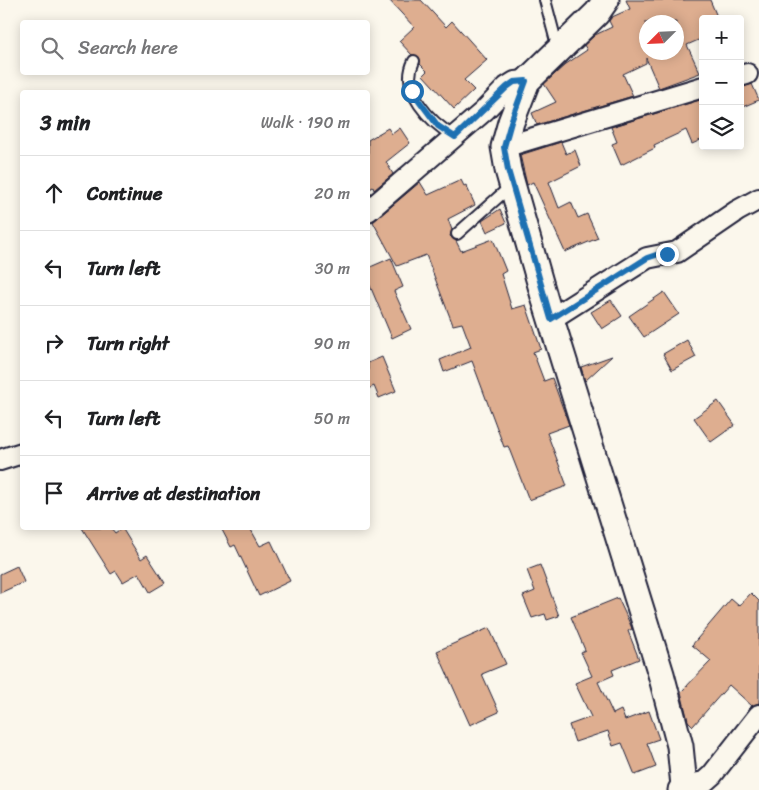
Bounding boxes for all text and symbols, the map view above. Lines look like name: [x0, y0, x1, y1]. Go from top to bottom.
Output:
north arrow: [639, 15, 684, 60]
map controls: [699, 15, 744, 150]
button: +: [699, 15, 744, 60]
search box: [20, 20, 370, 75]
text: Search here: [78, 31, 178, 64]
icon: search: [38, 34, 66, 62]
button: −: [699, 60, 744, 105]
route start: [401, 80, 424, 103]
text: 3 min: [40, 104, 90, 142]
button: layers: [699, 105, 744, 150]
text: Walk · 190 m: [261, 108, 350, 137]
text: Continue: [87, 177, 163, 210]
icon: ahead: [40, 179, 68, 207]
text: 20 m: [314, 179, 350, 208]
route end: [656, 243, 679, 266]
text: Turn left: [87, 252, 160, 285]
icon: left: [40, 254, 68, 282]
text: 30 m: [315, 254, 350, 283]
text: Turn right: [87, 327, 169, 360]
icon: right: [40, 329, 68, 357]
text: 90 m: [314, 329, 350, 358]
text: Turn left: [87, 402, 160, 435]
icon: left: [40, 404, 68, 432]
text: 50 m: [314, 404, 350, 433]
text: Arrive at destination: [87, 477, 260, 510]
icon: arrive: [40, 479, 68, 507]

